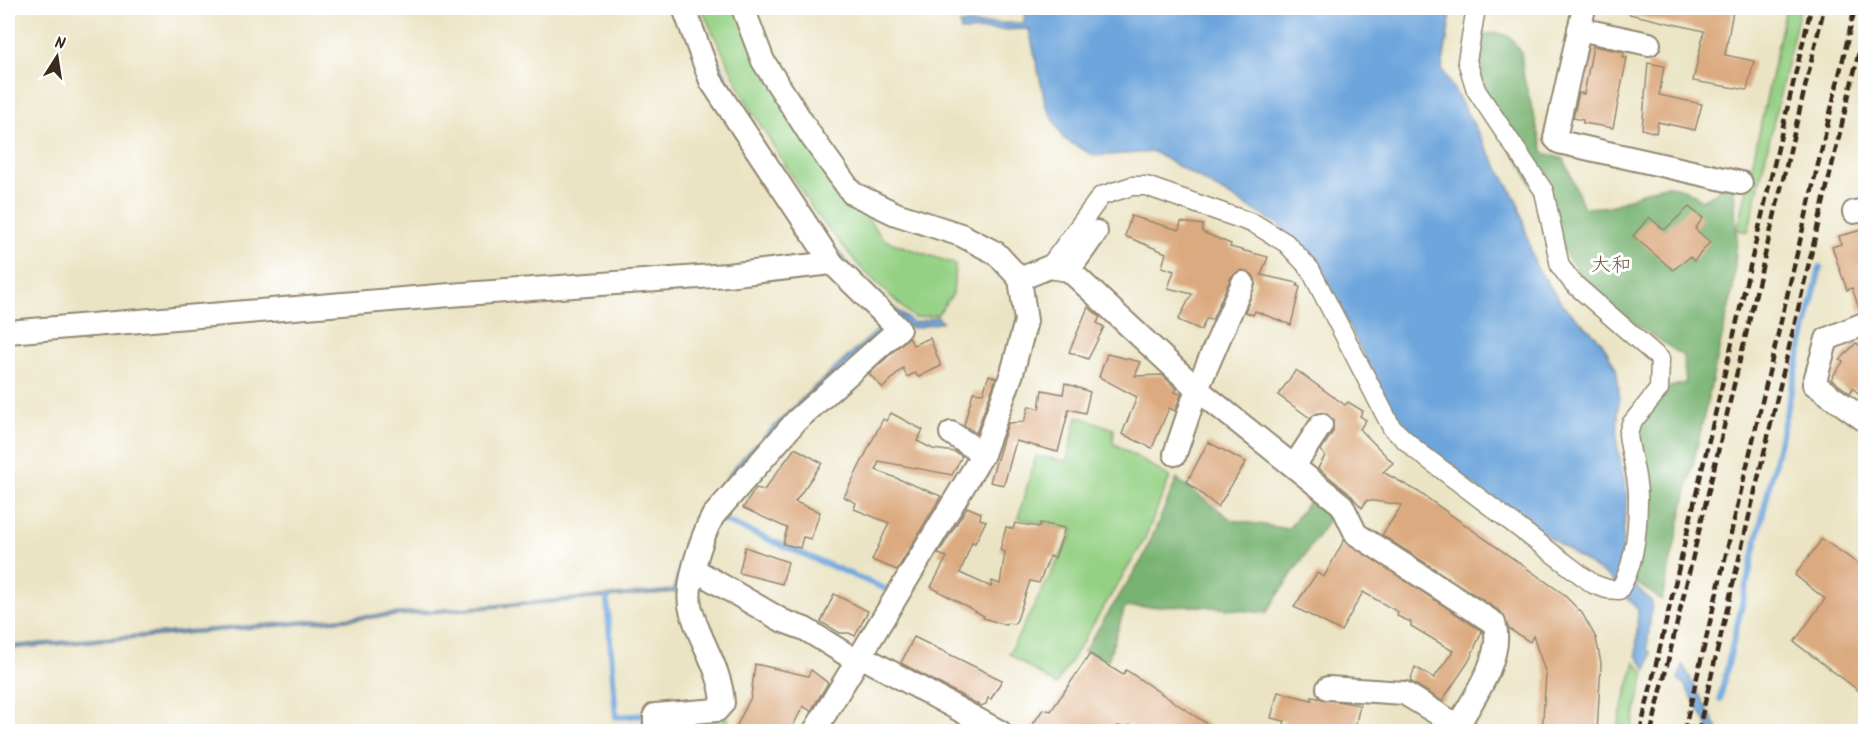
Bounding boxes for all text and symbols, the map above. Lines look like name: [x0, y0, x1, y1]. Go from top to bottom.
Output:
north arrow: [27, 27, 87, 87]
text: N: [52, 31, 67, 57]
district label: 大和: [1591, 250, 1631, 282]

